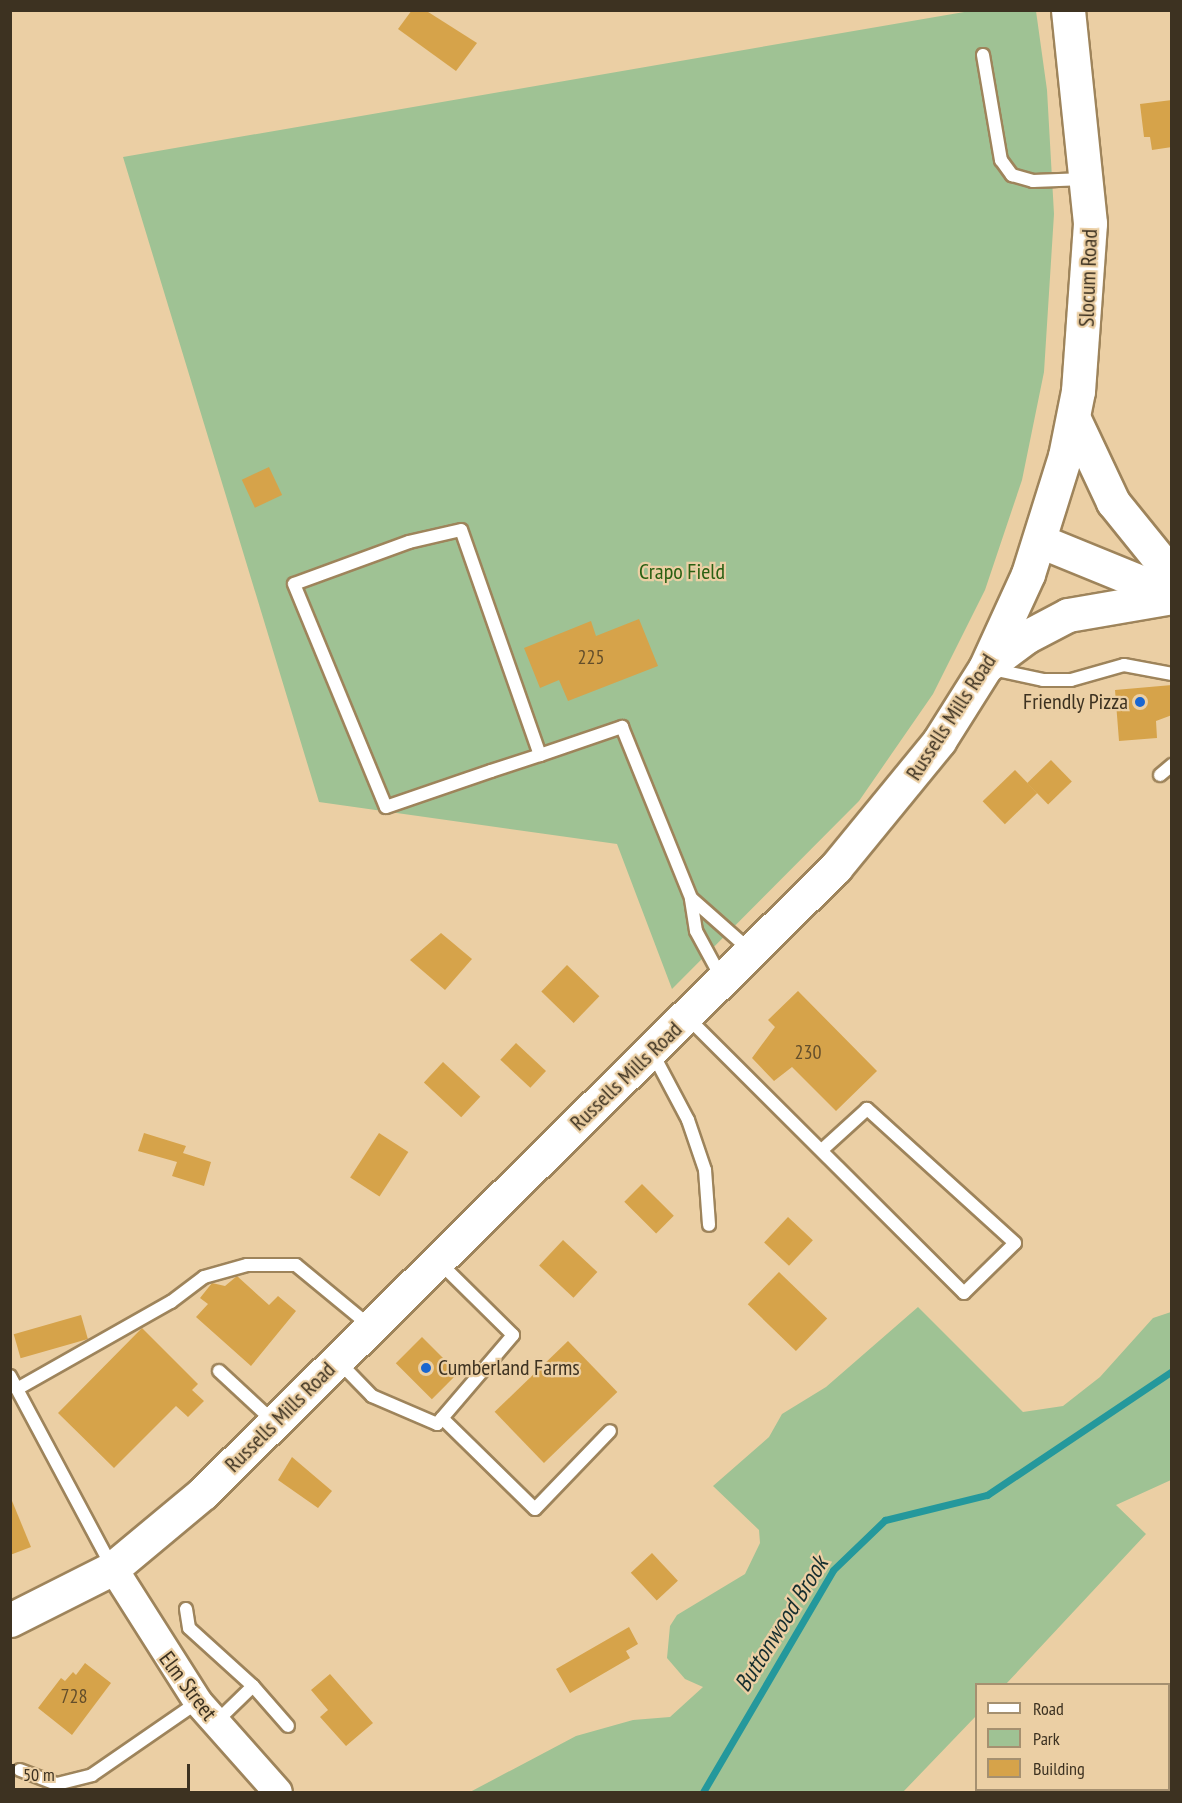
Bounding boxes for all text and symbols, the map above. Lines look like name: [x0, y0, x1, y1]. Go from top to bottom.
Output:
street label: Slocum Road: [1073, 229, 1103, 327]
park label: Crapo Field: [639, 559, 725, 585]
house number: 225: [578, 645, 604, 669]
street label: Russells Mills Road: [900, 649, 1002, 785]
place label: Friendly Pizza: [1022, 689, 1128, 715]
marker: Friendly Pizza: [1133, 695, 1147, 709]
street label: Russells Mills Road: [565, 1016, 687, 1136]
house number: 230: [795, 1040, 821, 1064]
place label: Cumberland Farms: [438, 1355, 580, 1381]
street label: Russells Mills Road: [219, 1356, 341, 1478]
marker: Cumberland Farms: [419, 1361, 433, 1375]
water label: Buttonwood Brook: [728, 1551, 834, 1697]
street label: Elm Street: [154, 1646, 222, 1726]
legend: [975, 1683, 1170, 1791]
house number: 728: [61, 1684, 87, 1708]
text: Road: [1033, 1697, 1064, 1720]
text: Park: [1033, 1727, 1060, 1750]
scale bar: [15, 1752, 194, 1790]
text: Building: [1033, 1757, 1085, 1780]
text: 50 m: [23, 1763, 55, 1786]

